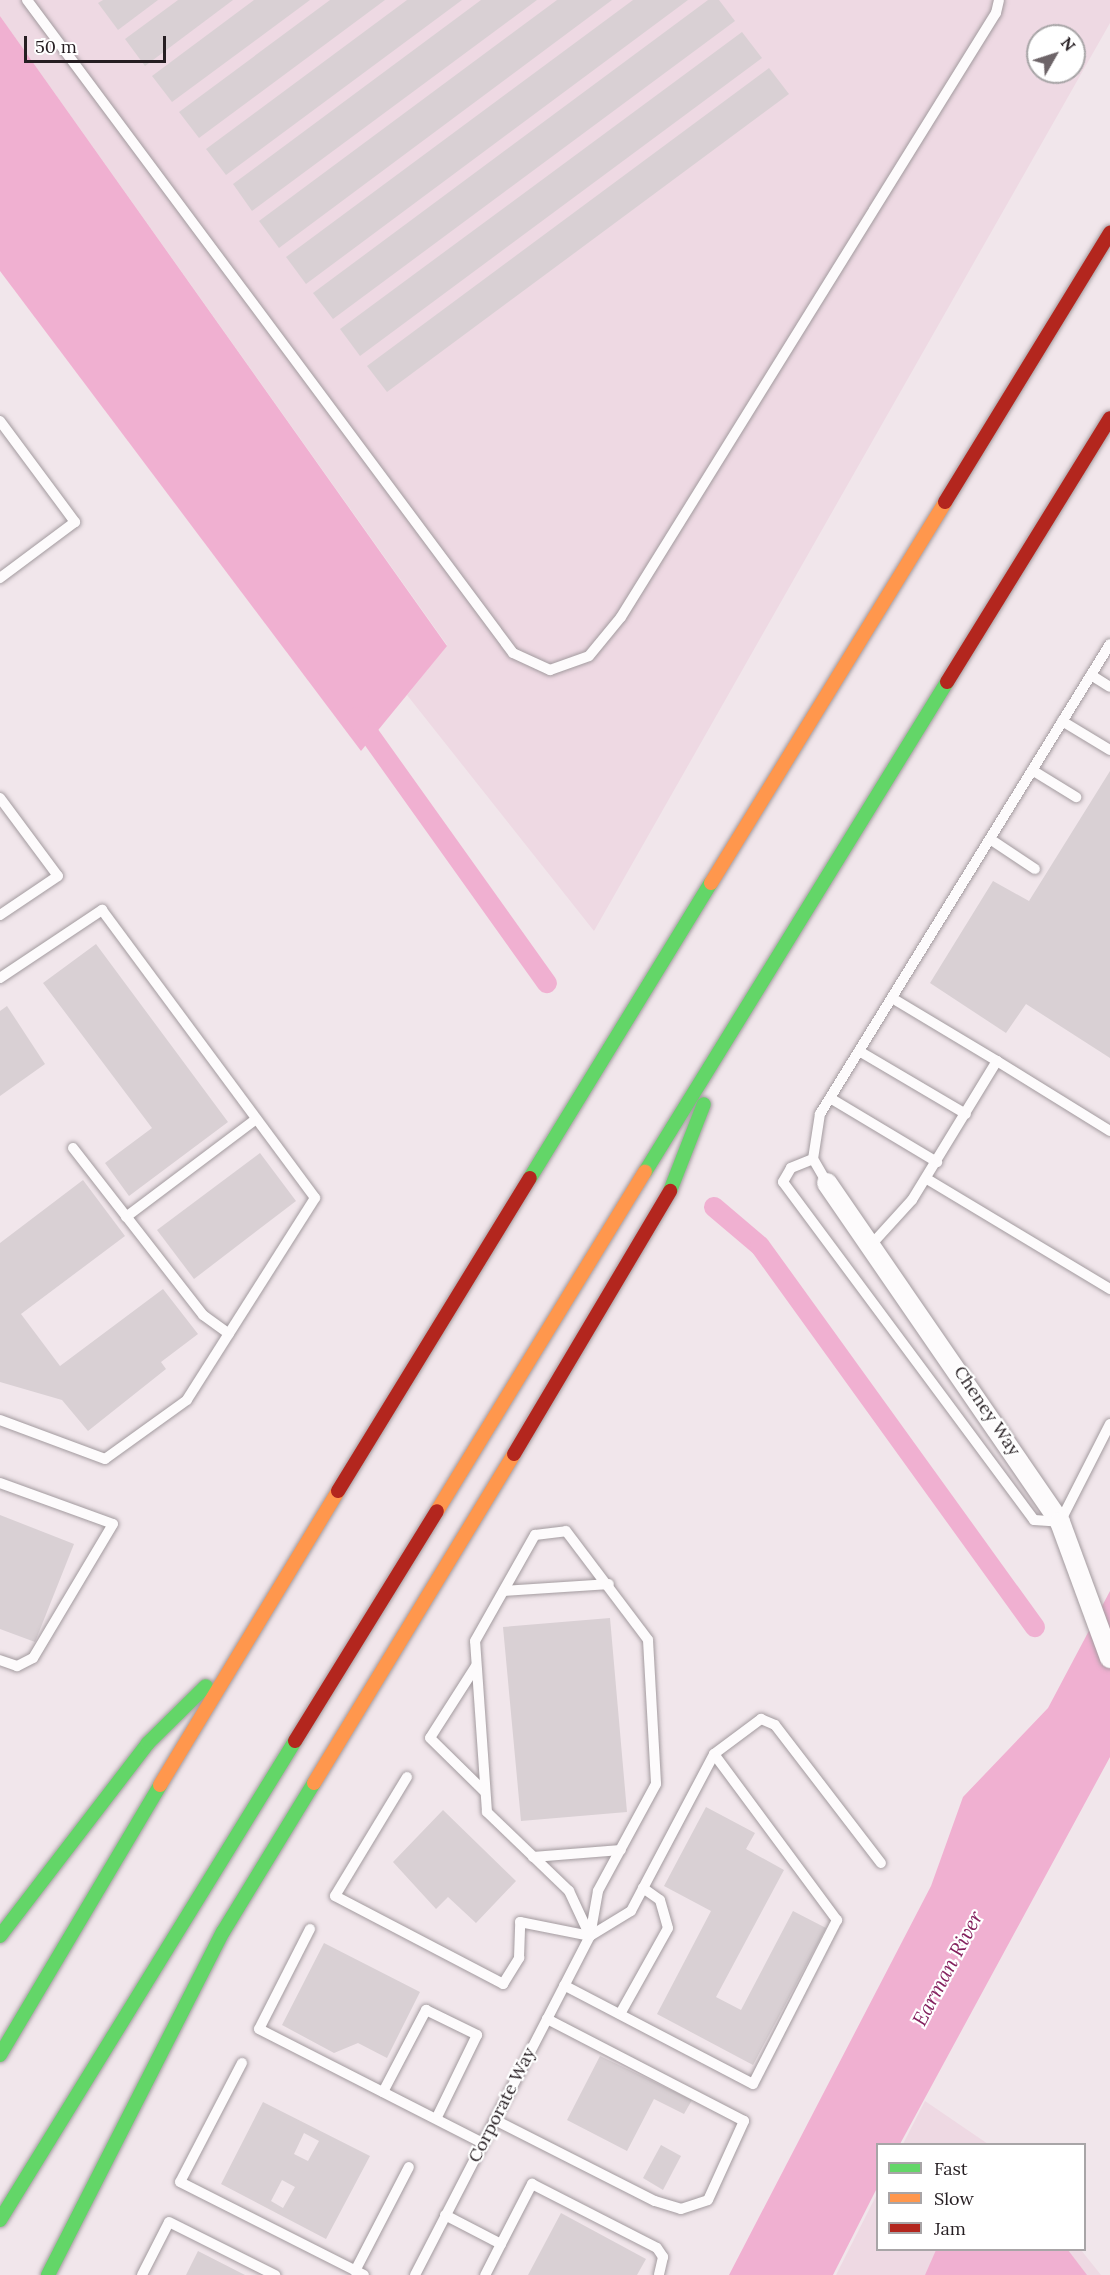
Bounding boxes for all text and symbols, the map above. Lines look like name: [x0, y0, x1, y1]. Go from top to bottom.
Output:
scale bar: [27, 24, 170, 62]
north arrow: [1026, 24, 1086, 84]
text: N: [1057, 33, 1080, 55]
text: 50 m: [35, 35, 77, 58]
street label: Cheney Way: [949, 1362, 1025, 1460]
water label: Earman River: [907, 1906, 987, 2030]
street label: Corporate Way: [464, 2044, 540, 2166]
legend: [876, 2143, 1086, 2251]
text: Fast: [934, 2157, 968, 2180]
text: Slow: [934, 2187, 974, 2210]
text: Jam: [934, 2217, 966, 2240]

